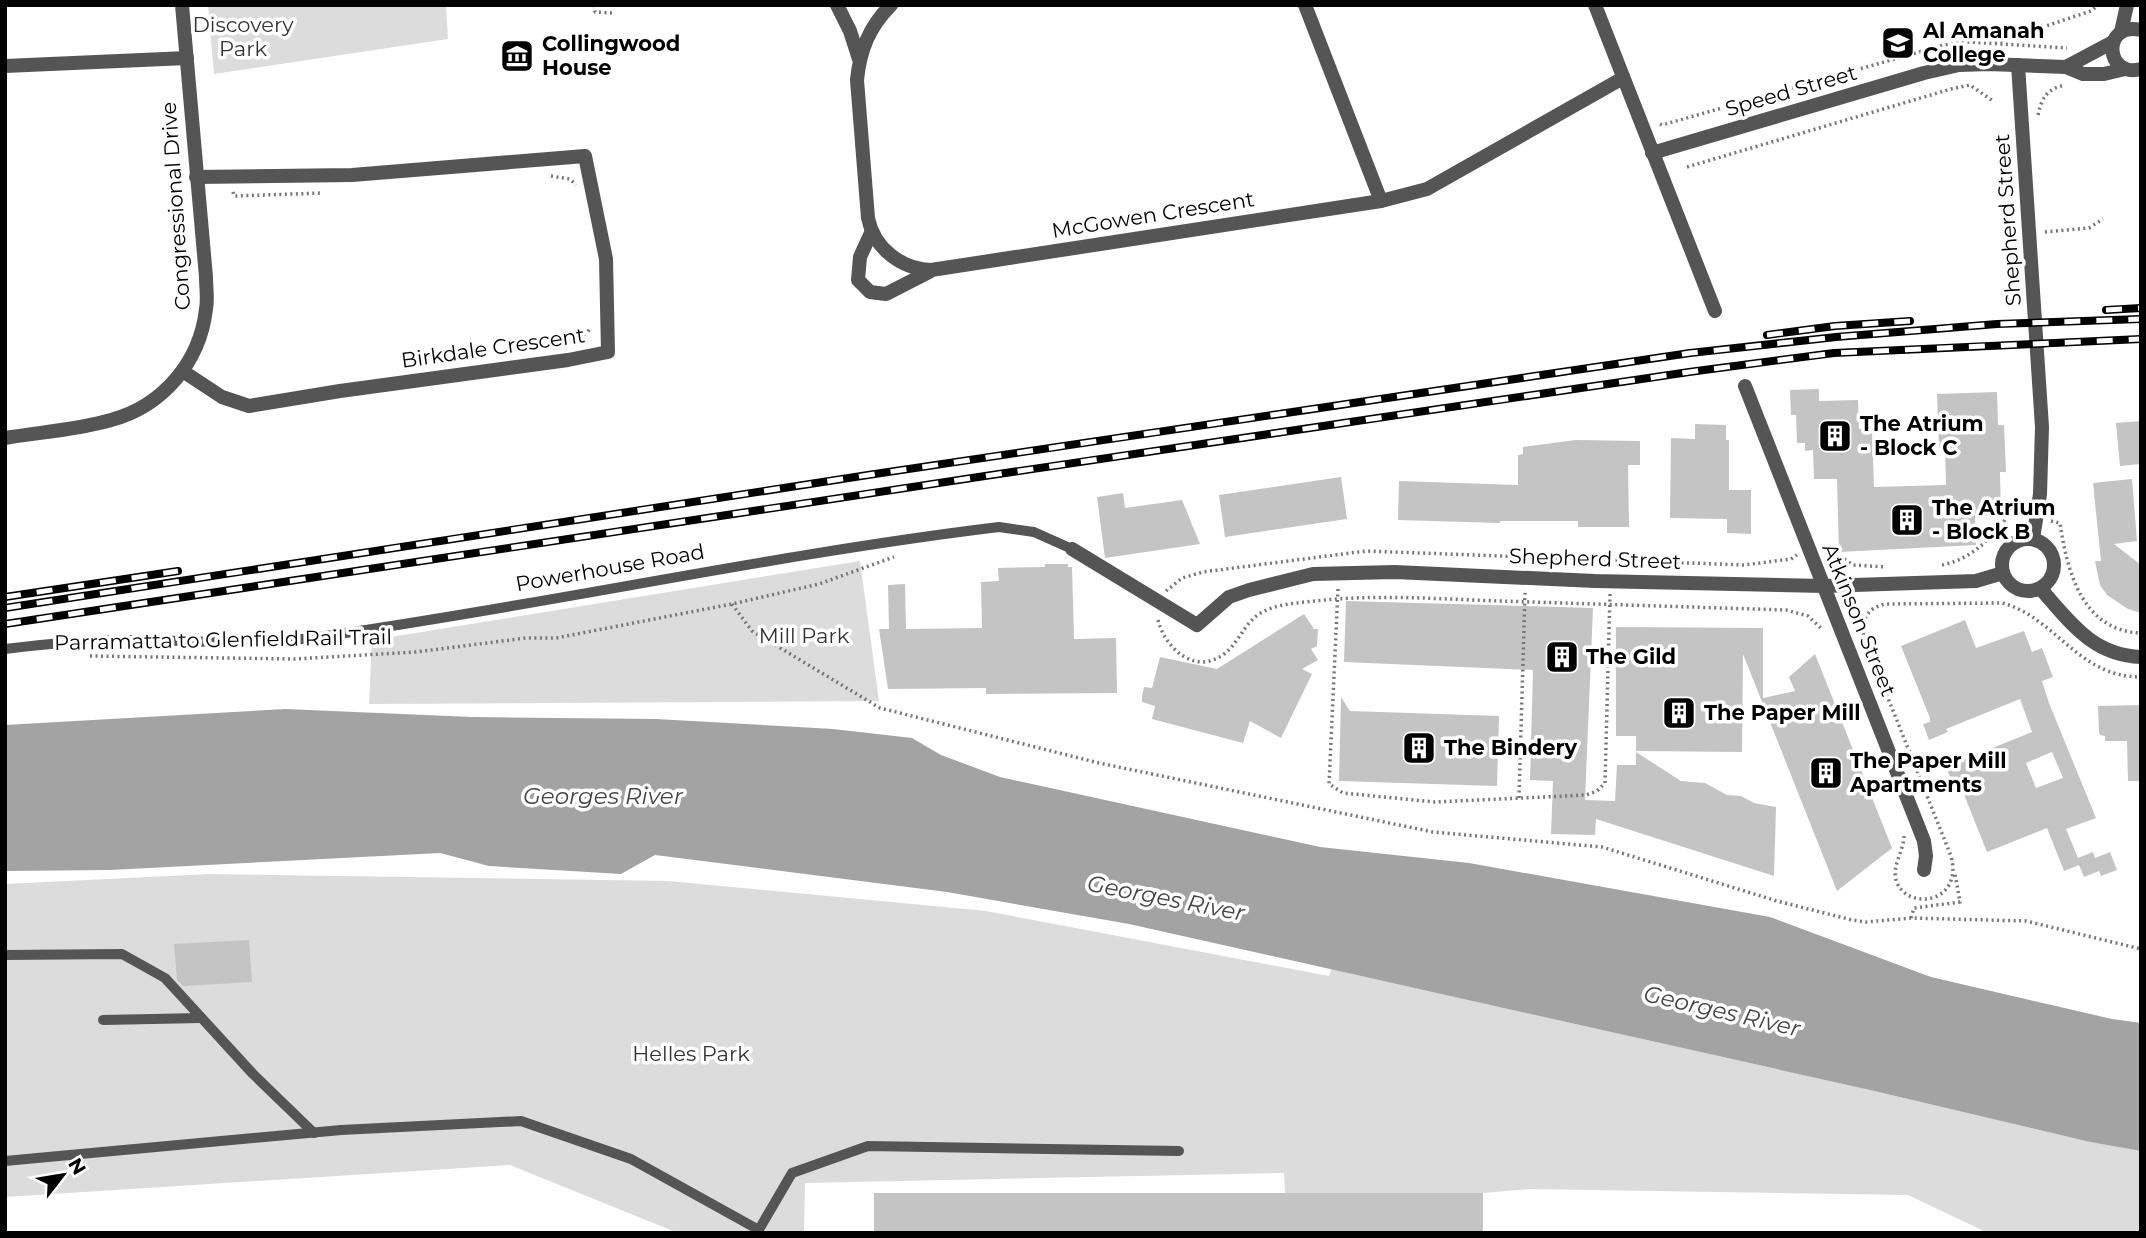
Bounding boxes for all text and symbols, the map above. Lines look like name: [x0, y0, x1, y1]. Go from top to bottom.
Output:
park label: Discovery Park: [192, 12, 294, 61]
place label: Al Amanah College: [1922, 18, 2044, 67]
school or university icon: Al Amanah College: [1879, 24, 1917, 62]
place label: Collingwood House: [542, 31, 680, 80]
museum icon: Collingwood House: [498, 37, 536, 75]
street label: Speed Street: [1722, 60, 1860, 121]
street label: Congressional Drive: [156, 101, 195, 311]
street label: Shepherd Street: [1989, 133, 2026, 307]
street label: McGowen Crescent: [1050, 186, 1256, 243]
street label: Birkdale Crescent: [399, 322, 586, 373]
place label: The Atrium - Block C: [1860, 411, 1984, 460]
building icon: The Atrium - Block C: [1816, 417, 1854, 455]
place label: The Atrium - Block B: [1932, 495, 2056, 544]
building icon: The Atrium - Block B: [1888, 501, 1926, 539]
street label: Powerhouse Road: [513, 539, 706, 596]
street label: Atkinson Street: [1817, 540, 1901, 700]
street label: Shepherd Street: [1508, 543, 1682, 574]
park label: Mill Park: [759, 623, 850, 648]
street label: Parramatta to Glenfield Rail Trail: [54, 624, 392, 655]
building icon: The Gild: [1543, 638, 1581, 676]
place label: The Gild: [1586, 644, 1676, 669]
building icon: The Paper Mill: [1660, 694, 1698, 732]
place label: The Paper Mill: [1704, 700, 1861, 725]
building icon: The Bindery: [1400, 729, 1438, 767]
place label: The Bindery: [1444, 735, 1578, 760]
place label: The Paper Mill Apartments: [1849, 748, 2007, 797]
building icon: The Paper Mill Apartments: [1807, 754, 1845, 792]
water label: Georges River: [523, 782, 684, 810]
water label: Georges River: [1085, 869, 1248, 927]
water label: Georges River: [1641, 979, 1804, 1043]
park label: Helles Park: [632, 1041, 750, 1066]
north arrow: [28, 1140, 98, 1210]
text: N: [63, 1154, 91, 1179]

